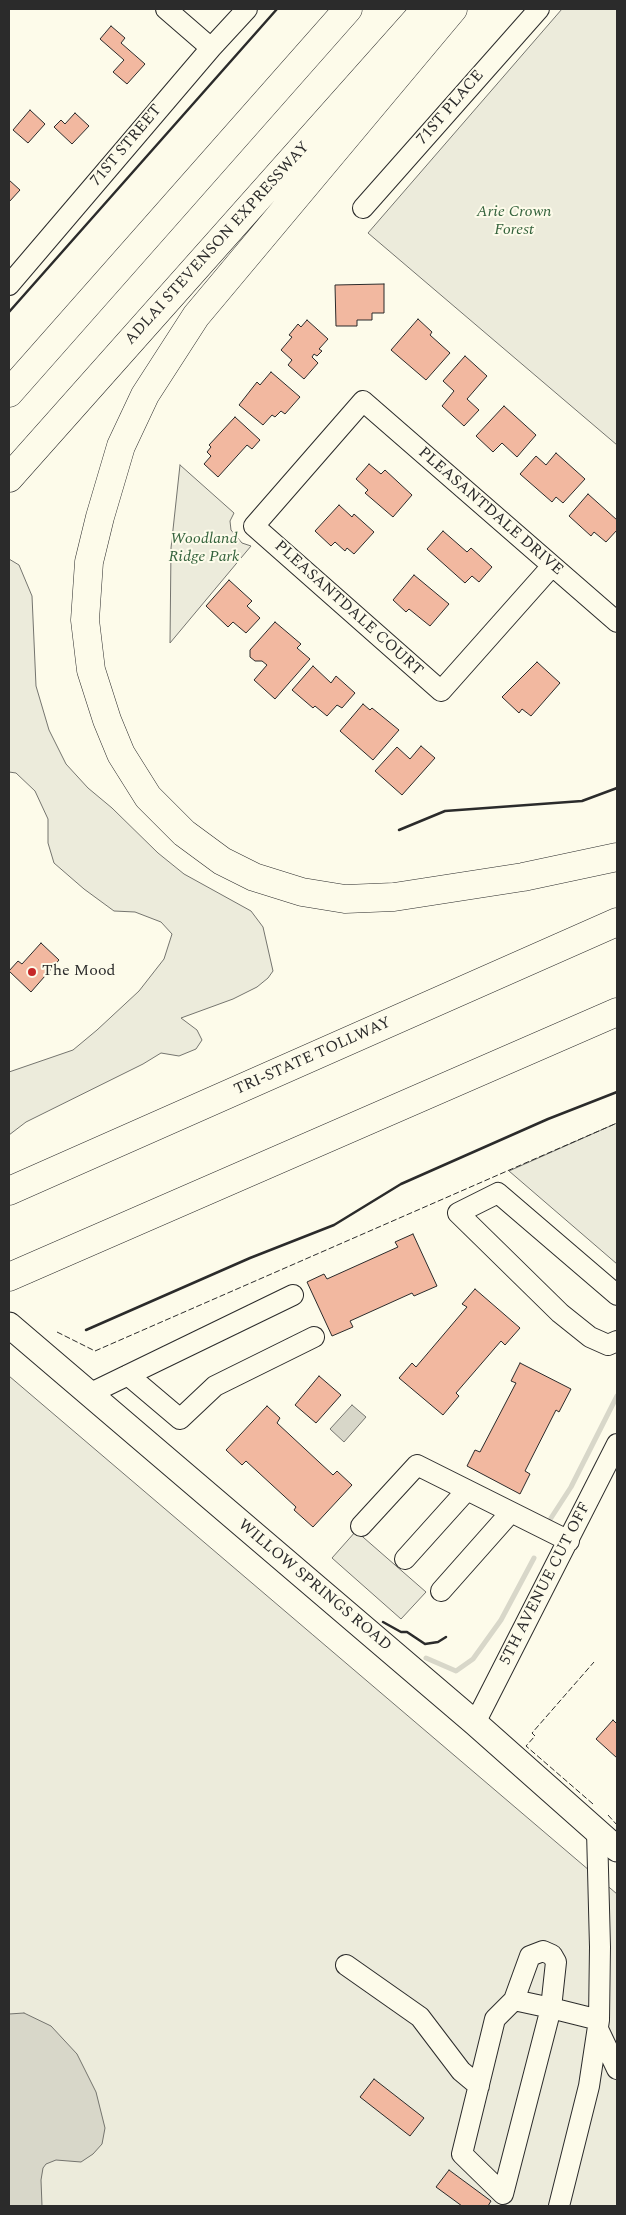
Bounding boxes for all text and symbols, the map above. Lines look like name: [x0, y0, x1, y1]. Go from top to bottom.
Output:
street label: 71ST PLACE: [413, 67, 489, 149]
street label: 71ST STREET: [87, 101, 167, 191]
street label: ADLAI STEVENSON EXPRESSWAY: [122, 138, 314, 350]
park label: Arie Crown Forest: [477, 203, 551, 241]
street label: PLEASANTDALE DRIVE: [413, 444, 567, 580]
park label: Woodland Ridge Park: [168, 530, 240, 568]
street label: PLEASANTDALE COURT: [270, 537, 426, 681]
place label: The Mood: [42, 962, 116, 982]
marker: The Mood: [26, 966, 38, 978]
street label: TRI-STATE TOLLWAY: [232, 1014, 394, 1100]
street label: 5TH AVENUE CUT OFF: [497, 1499, 595, 1669]
street label: WILLOW SPRINGS ROAD: [233, 1516, 395, 1656]

